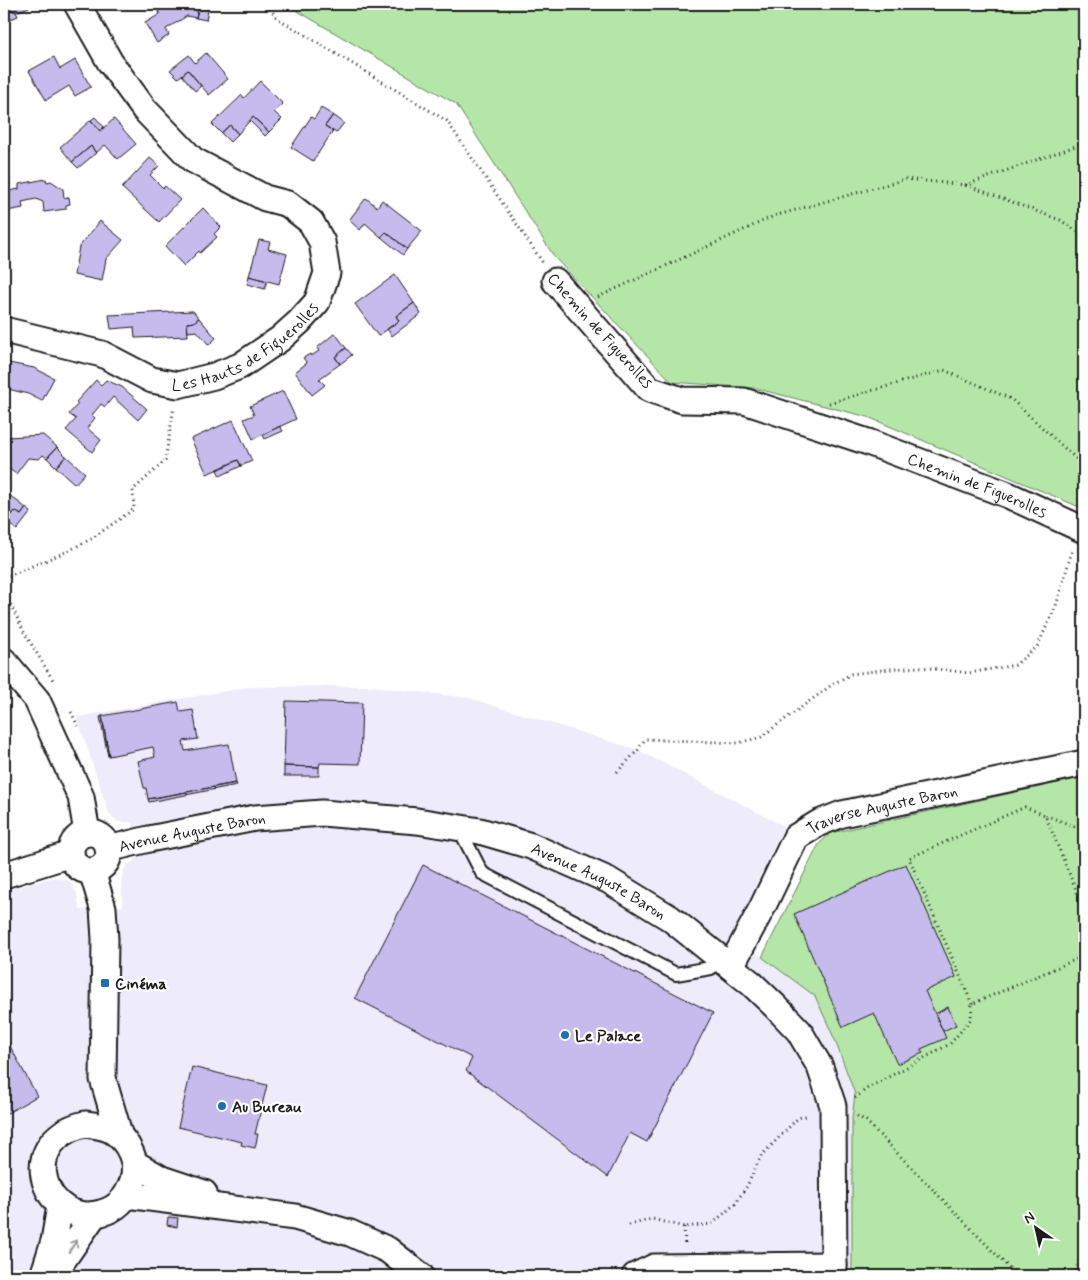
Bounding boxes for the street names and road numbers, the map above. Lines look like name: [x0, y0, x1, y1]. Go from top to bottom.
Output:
street label: Chemin de Figuerolles: [542, 269, 657, 393]
street label: Les Hauts de Figuerolles: [170, 298, 324, 398]
street label: Chemin de Figuerolles: [904, 449, 1050, 524]
street label: Traverse Auguste Baron: [803, 781, 960, 840]
street label: Avenue Auguste Baron: [117, 808, 266, 858]
street label: Avenue Auguste Baron: [527, 838, 670, 925]

